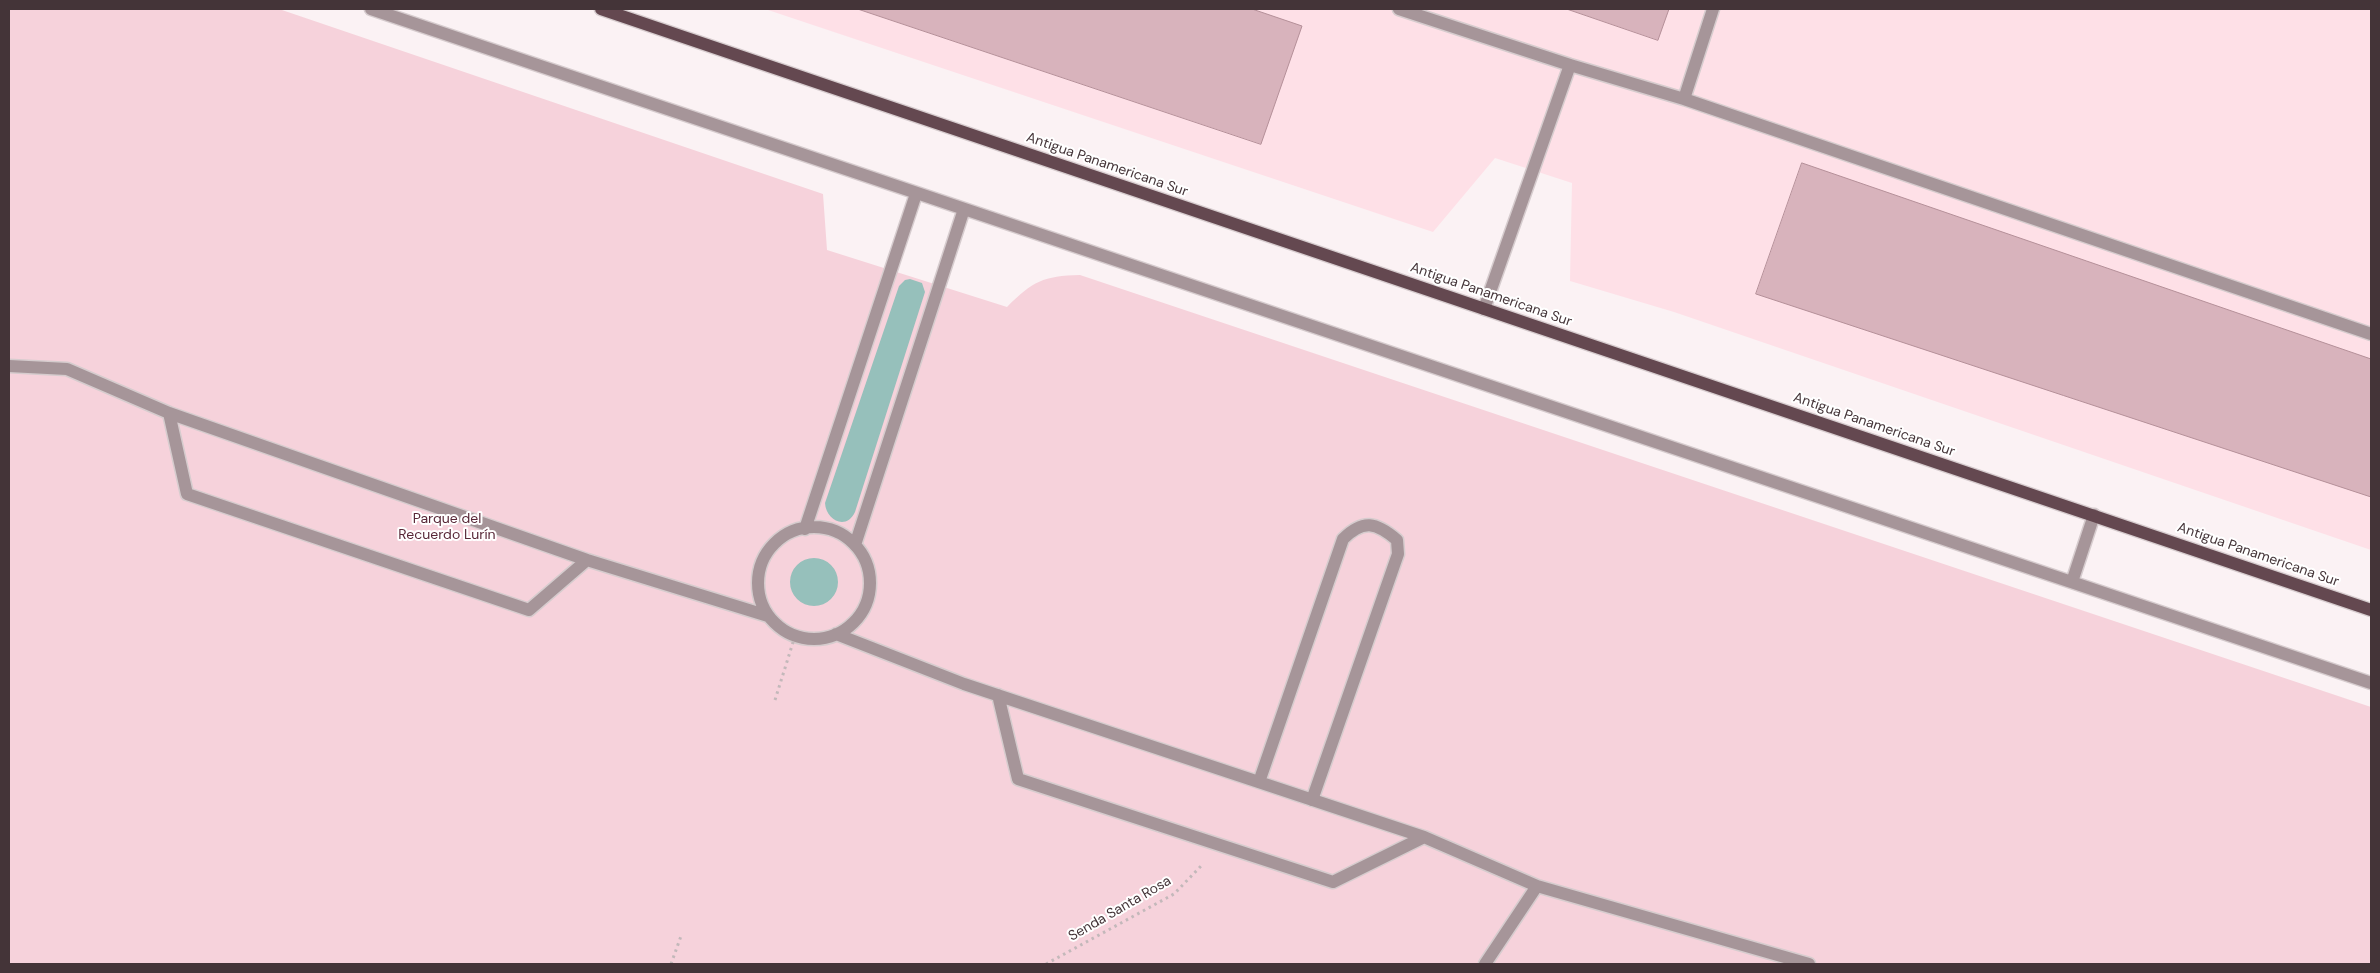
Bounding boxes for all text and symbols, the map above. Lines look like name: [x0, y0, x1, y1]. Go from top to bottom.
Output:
street label: Antigua Panamericana Sur: [1024, 129, 1190, 201]
street label: Antigua Panamericana Sur: [1408, 259, 1574, 331]
street label: Antigua Panamericana Sur: [1791, 389, 1957, 461]
park label: Parque del Recuerdo Lurín: [398, 511, 496, 544]
street label: Antigua Panamericana Sur: [2175, 519, 2341, 591]
street label: Senda Santa Rosa: [1066, 873, 1174, 945]

